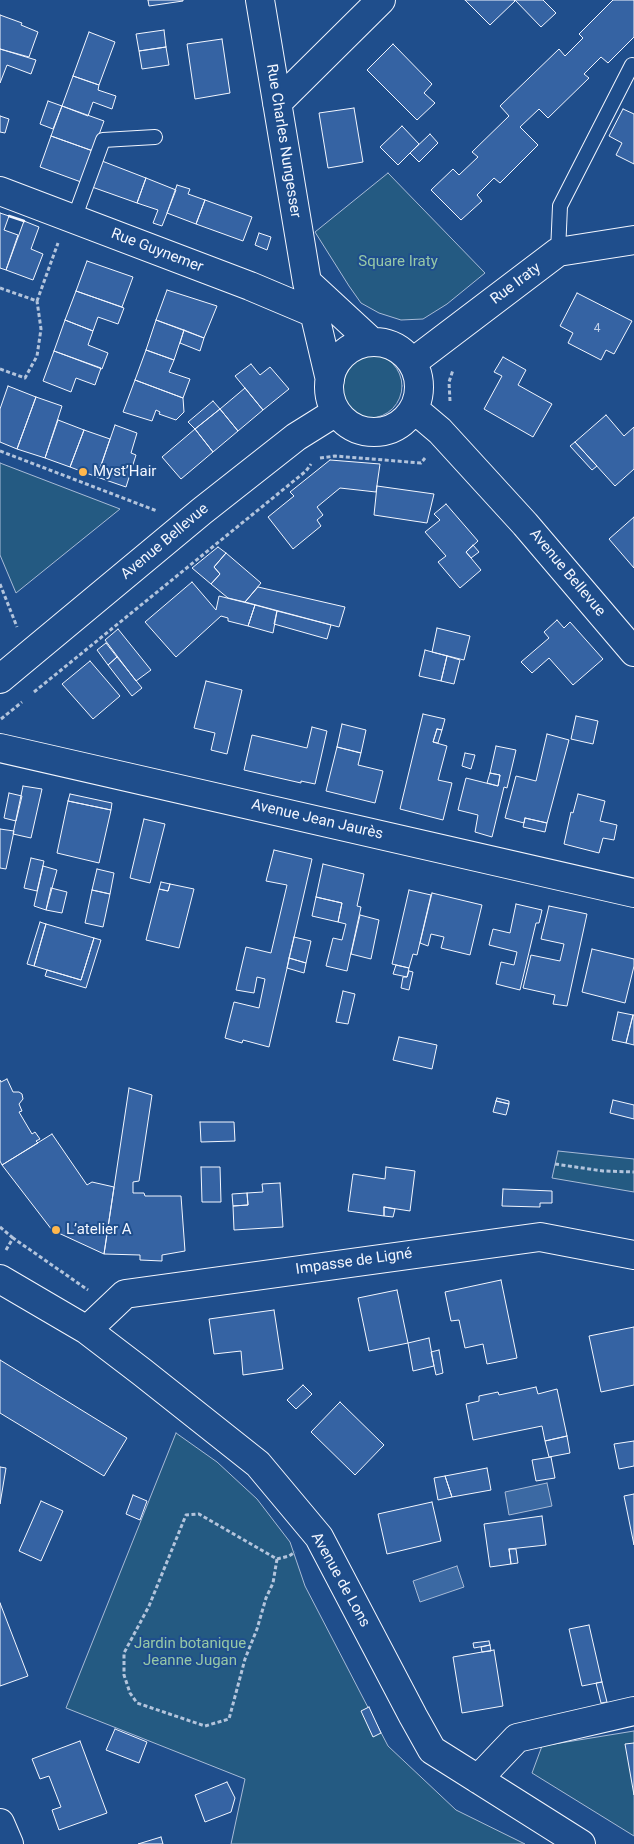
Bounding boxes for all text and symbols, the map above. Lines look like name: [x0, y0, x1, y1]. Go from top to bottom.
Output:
street label: Rue Charles Nungesser: [262, 63, 304, 219]
street label: Rue Guynemer: [108, 225, 206, 277]
park label: Square Iraty: [358, 253, 438, 271]
street label: Rue Iraty: [487, 259, 545, 309]
house number: 4: [594, 322, 600, 336]
place label: Myst’Hair: [93, 463, 156, 481]
marker: Myst’Hair: [77, 466, 89, 478]
street label: Avenue Bellevue: [118, 500, 212, 584]
street label: Avenue Bellevue: [525, 526, 609, 620]
street label: Avenue Jean Jaurès: [249, 796, 385, 844]
place label: L’atelier A: [66, 1221, 132, 1239]
marker: L’atelier A: [50, 1224, 62, 1236]
street label: Impasse de Ligné: [295, 1245, 413, 1279]
street label: Avenue de Lons: [307, 1529, 373, 1631]
park label: Jardin botanique Jeanne Jugan: [134, 1635, 246, 1670]

